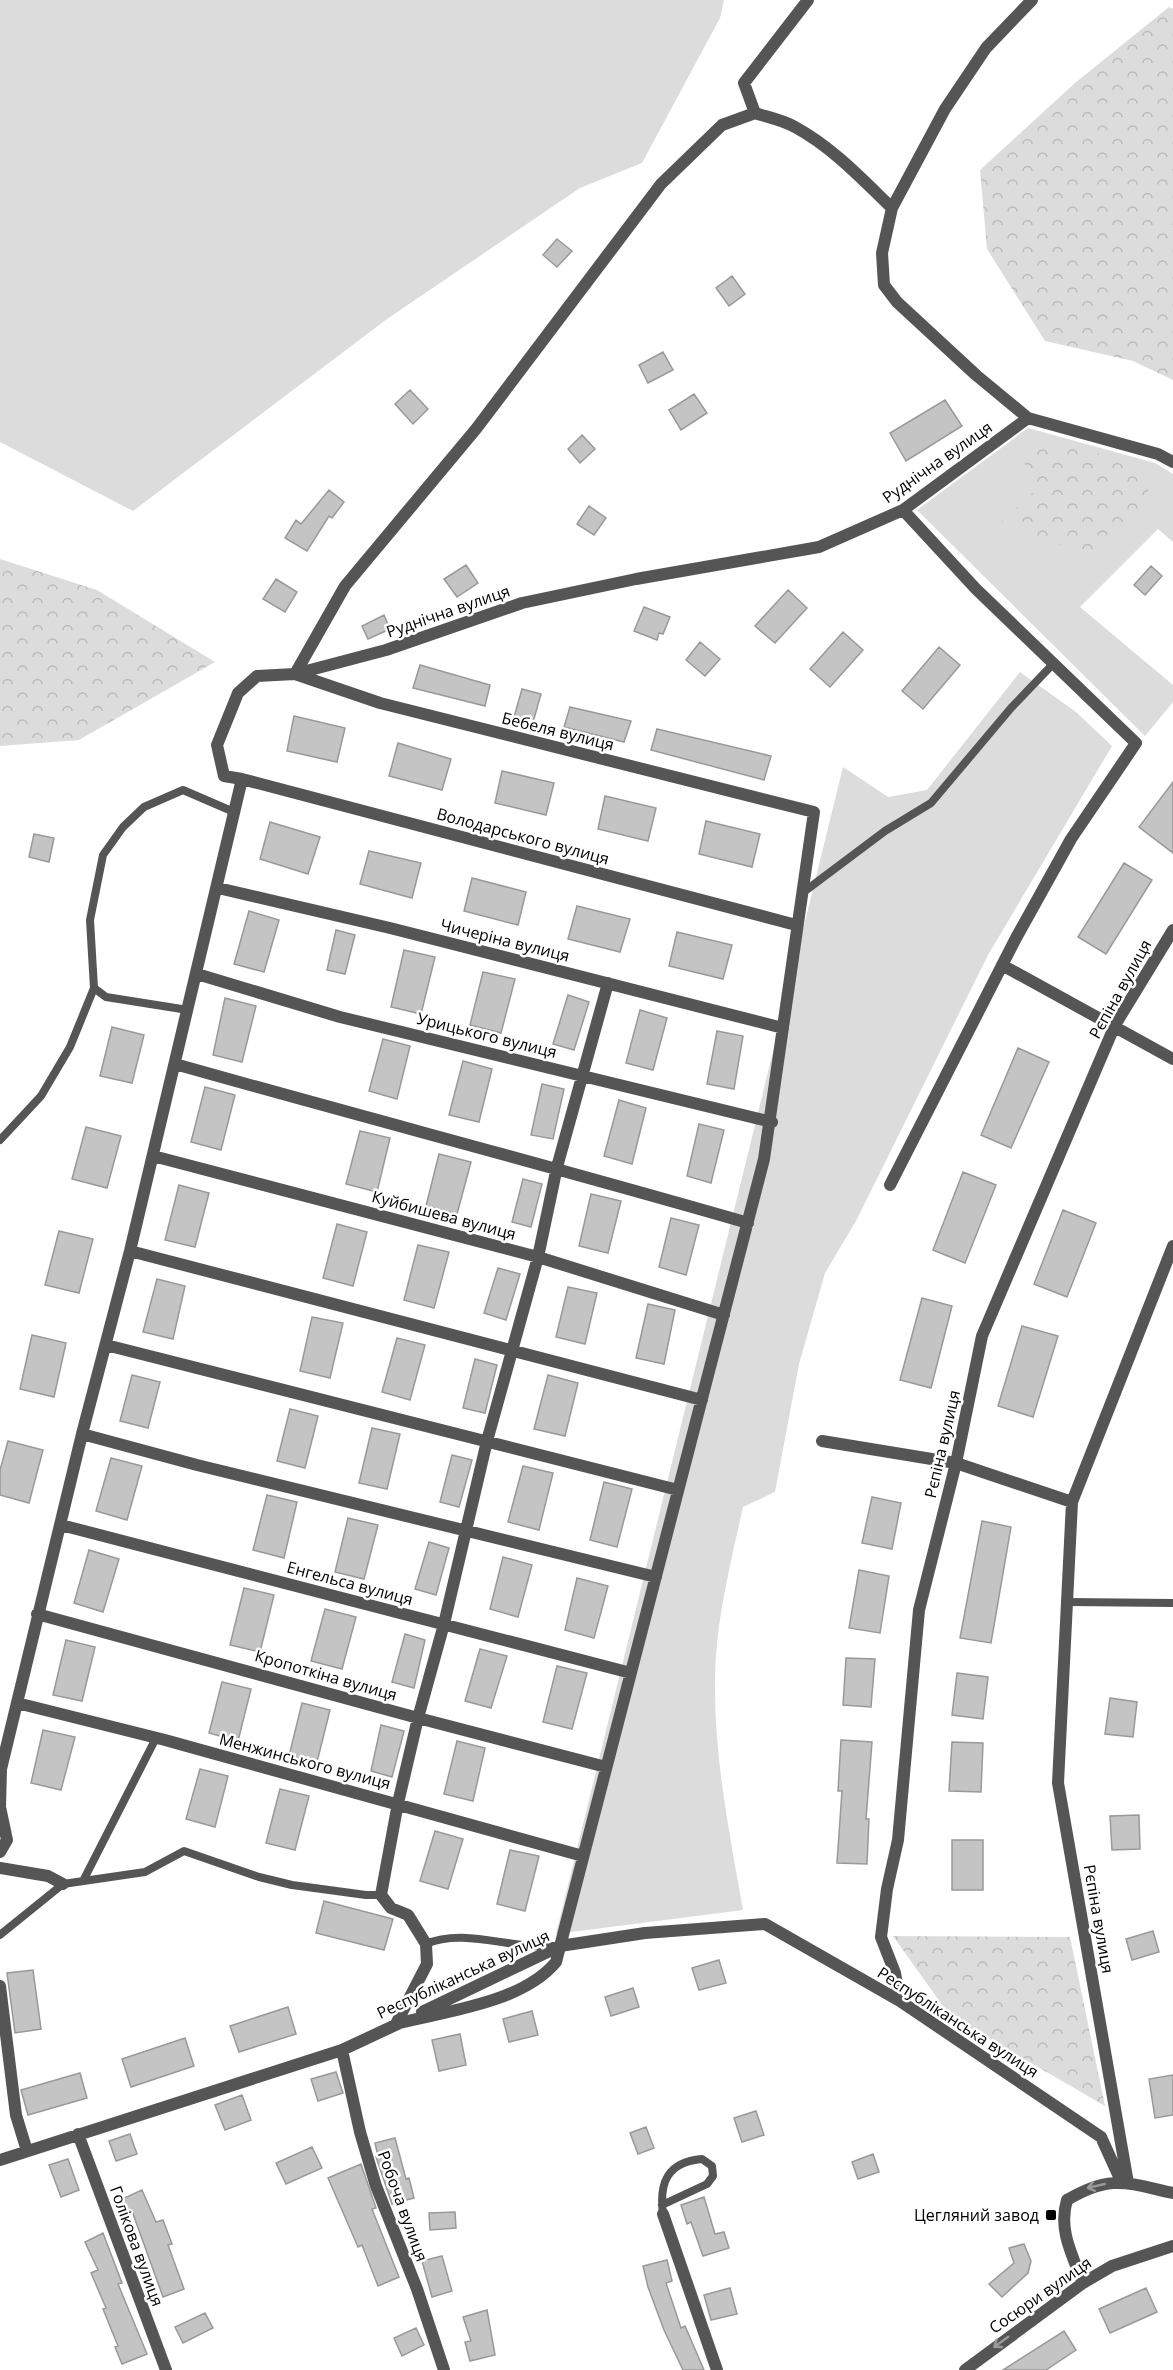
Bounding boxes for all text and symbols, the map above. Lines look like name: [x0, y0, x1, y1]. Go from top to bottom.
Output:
street label: Руднічна вулиця: [878, 416, 996, 508]
street label: Руднічна вулиця: [383, 580, 513, 642]
street label: Бебеля вулиця: [500, 706, 616, 756]
street label: Володарського вулиця: [434, 802, 612, 870]
street label: Чичеріна вулиця: [438, 913, 572, 967]
street label: Рєпіна вулиця: [1084, 936, 1156, 1042]
street label: Урицького вулиця: [415, 1007, 559, 1063]
street label: Куйбишева вулиця: [369, 1185, 519, 1245]
street label: Рєпіна вулиця: [919, 1388, 965, 1500]
street label: Енгельса вулиця: [285, 1556, 415, 1610]
street label: Кропоткіна вулиця: [252, 1644, 400, 1706]
street label: Менжинського вулиця: [217, 1728, 393, 1794]
street label: Рєпіна вулиця: [1079, 1863, 1119, 1975]
street label: Республіканська вулиця: [373, 1924, 553, 2024]
street label: Республіканська вулиця: [873, 1962, 1043, 2082]
street label: Робоча вулиця: [373, 2147, 433, 2265]
one-way arrow: [1087, 2181, 1106, 2193]
street label: Голікова вулиця: [105, 2183, 169, 2309]
place label: Цегляний завод: [914, 2204, 1039, 2226]
marker: Цегляний завод: [1044, 2208, 1058, 2222]
street label: Сосюри вулиця: [984, 2252, 1096, 2338]
one-way arrow: [993, 2336, 1009, 2348]

